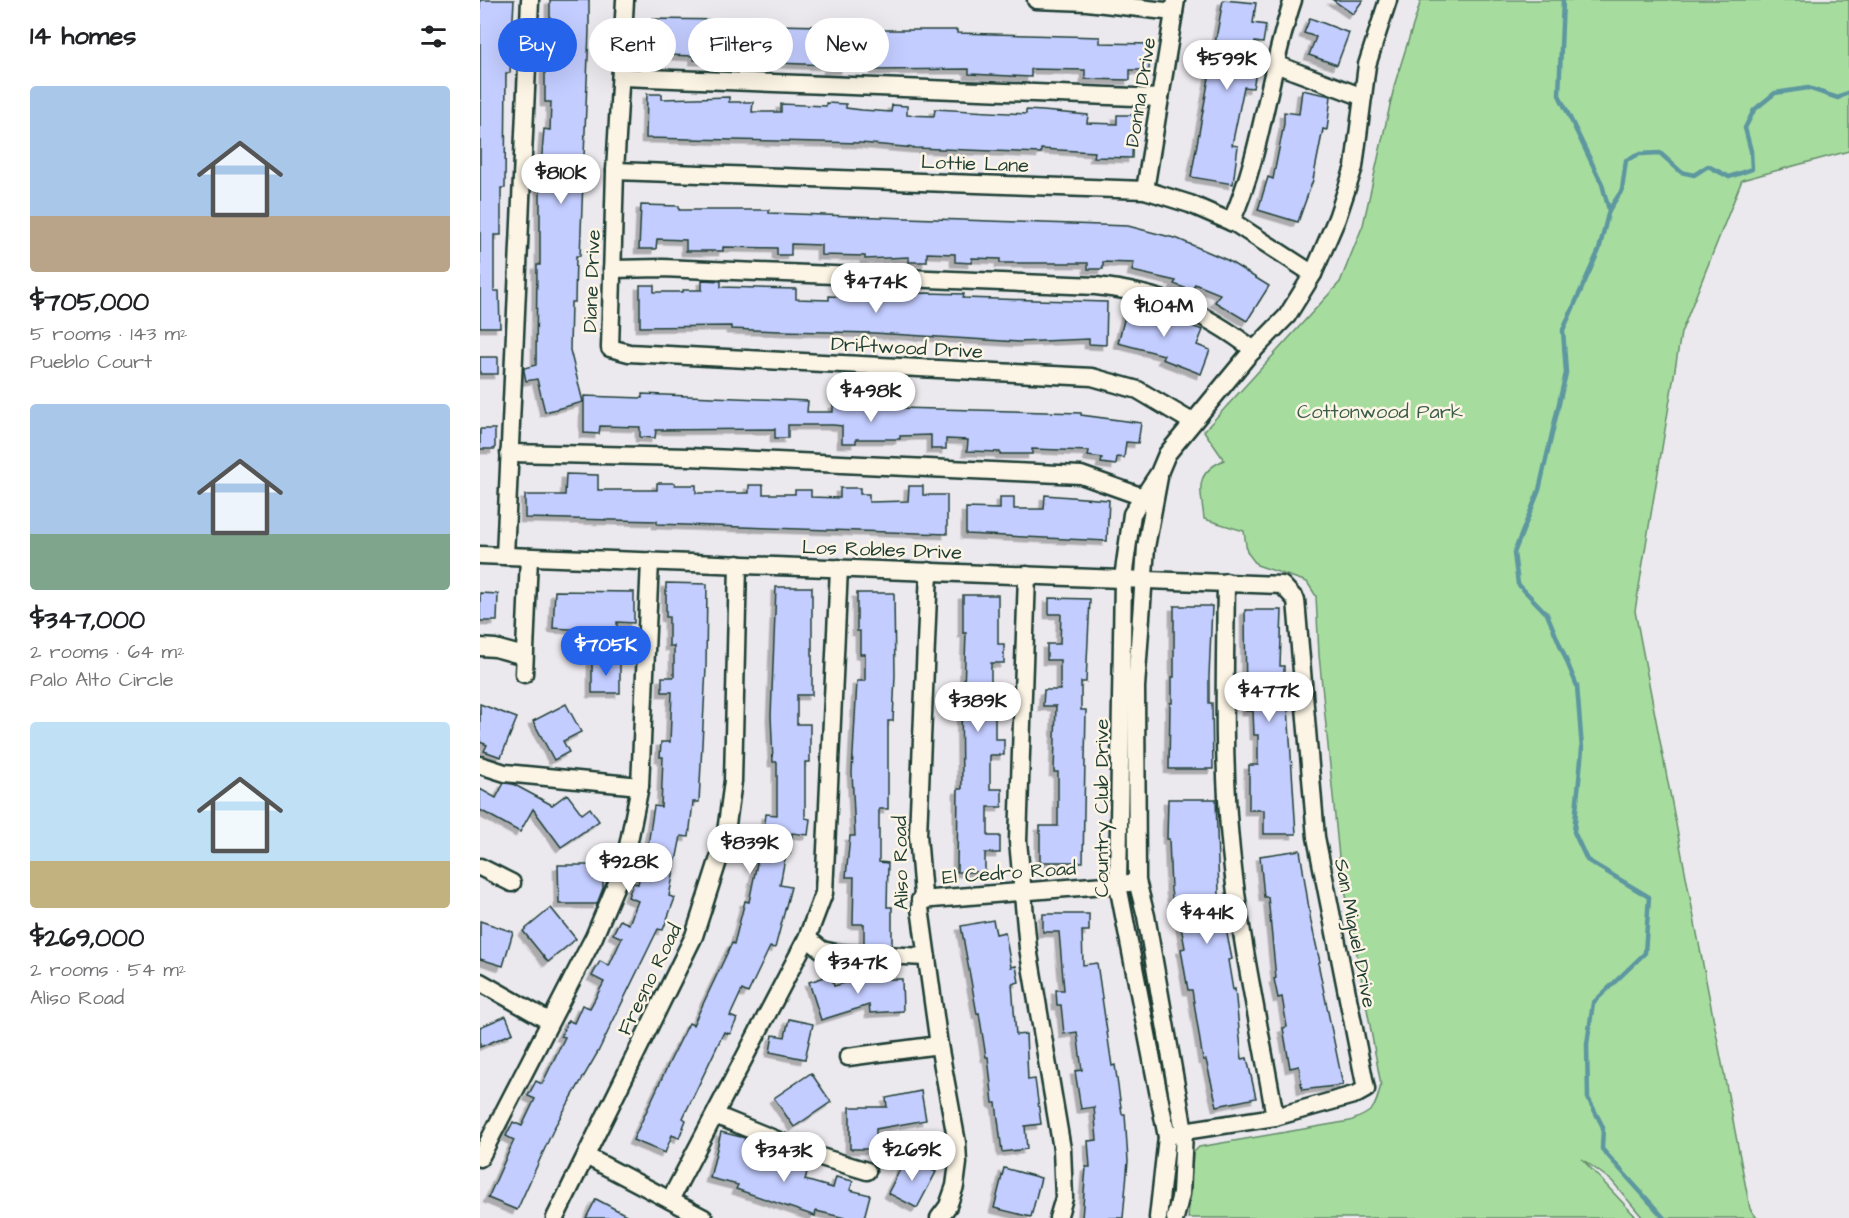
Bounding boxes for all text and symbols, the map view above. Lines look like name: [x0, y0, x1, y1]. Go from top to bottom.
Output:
text: 14 homes: [30, 18, 136, 54]
chip: Buy: [498, 18, 577, 72]
chip: Rent: [589, 18, 676, 72]
chip: Filters: [688, 18, 793, 72]
chip: New: [805, 18, 889, 72]
icon: filters: [417, 20, 450, 53]
street label: Donna Drive: [1119, 35, 1163, 149]
pin: $599K: [1185, 40, 1269, 91]
text: $599K: [1197, 45, 1257, 73]
icon: home: [186, 125, 294, 233]
street label: Lottie Lane: [921, 148, 1030, 180]
pin: $810K: [519, 154, 603, 205]
text: $810K: [535, 159, 587, 187]
street label: Diane Drive: [576, 229, 608, 333]
pin: $474K: [834, 263, 918, 314]
text: $474K: [845, 268, 907, 296]
text: $705,000: [30, 284, 149, 320]
pin: $1.04M: [1115, 287, 1213, 338]
text: $1.04M: [1134, 292, 1194, 320]
text: 5 rooms · 143 m²: [30, 320, 188, 348]
street label: Driftwood Drive: [830, 330, 984, 366]
text: Pueblo Court: [30, 348, 152, 376]
pin: $498K: [829, 372, 913, 423]
text: $498K: [840, 377, 902, 405]
park label: Cottonwood Park: [1297, 398, 1463, 426]
icon: home: [186, 443, 294, 551]
street label: Los Robles Drive: [801, 533, 963, 567]
text: $347,000: [30, 602, 145, 638]
pin: $705K: [564, 626, 648, 677]
text: $705K: [575, 631, 637, 659]
text: 2 rooms · 64 m²: [30, 638, 185, 666]
text: Palo Alto Circle: [30, 666, 173, 694]
pin: $477K: [1227, 672, 1311, 723]
text: $477K: [1238, 677, 1300, 705]
pin: $389K: [936, 682, 1020, 733]
text: $389K: [949, 687, 1007, 715]
street label: Country Club Drive: [1088, 719, 1117, 897]
icon: home: [186, 761, 294, 869]
street label: Aliso Road: [886, 816, 916, 910]
pin: $839K: [708, 824, 792, 875]
text: $839K: [721, 829, 779, 857]
pin: $928K: [587, 843, 671, 894]
text: $928K: [599, 848, 659, 876]
street label: El Cedro Road: [941, 854, 1077, 892]
street label: San Miguel Drive: [1326, 856, 1383, 1010]
pin: $441K: [1165, 894, 1249, 945]
text: $441K: [1180, 899, 1234, 927]
street label: Fresno Road: [611, 919, 689, 1040]
text: $269,000: [30, 920, 144, 956]
pin: $347K: [816, 944, 900, 995]
text: $347K: [828, 949, 888, 977]
text: 2 rooms · 54 m²: [30, 956, 186, 984]
text: Aliso Road: [30, 984, 124, 1012]
pin: $269K: [870, 1131, 954, 1182]
pin: $343K: [742, 1132, 826, 1183]
text: $269K: [883, 1136, 941, 1164]
text: $343K: [755, 1137, 813, 1165]

